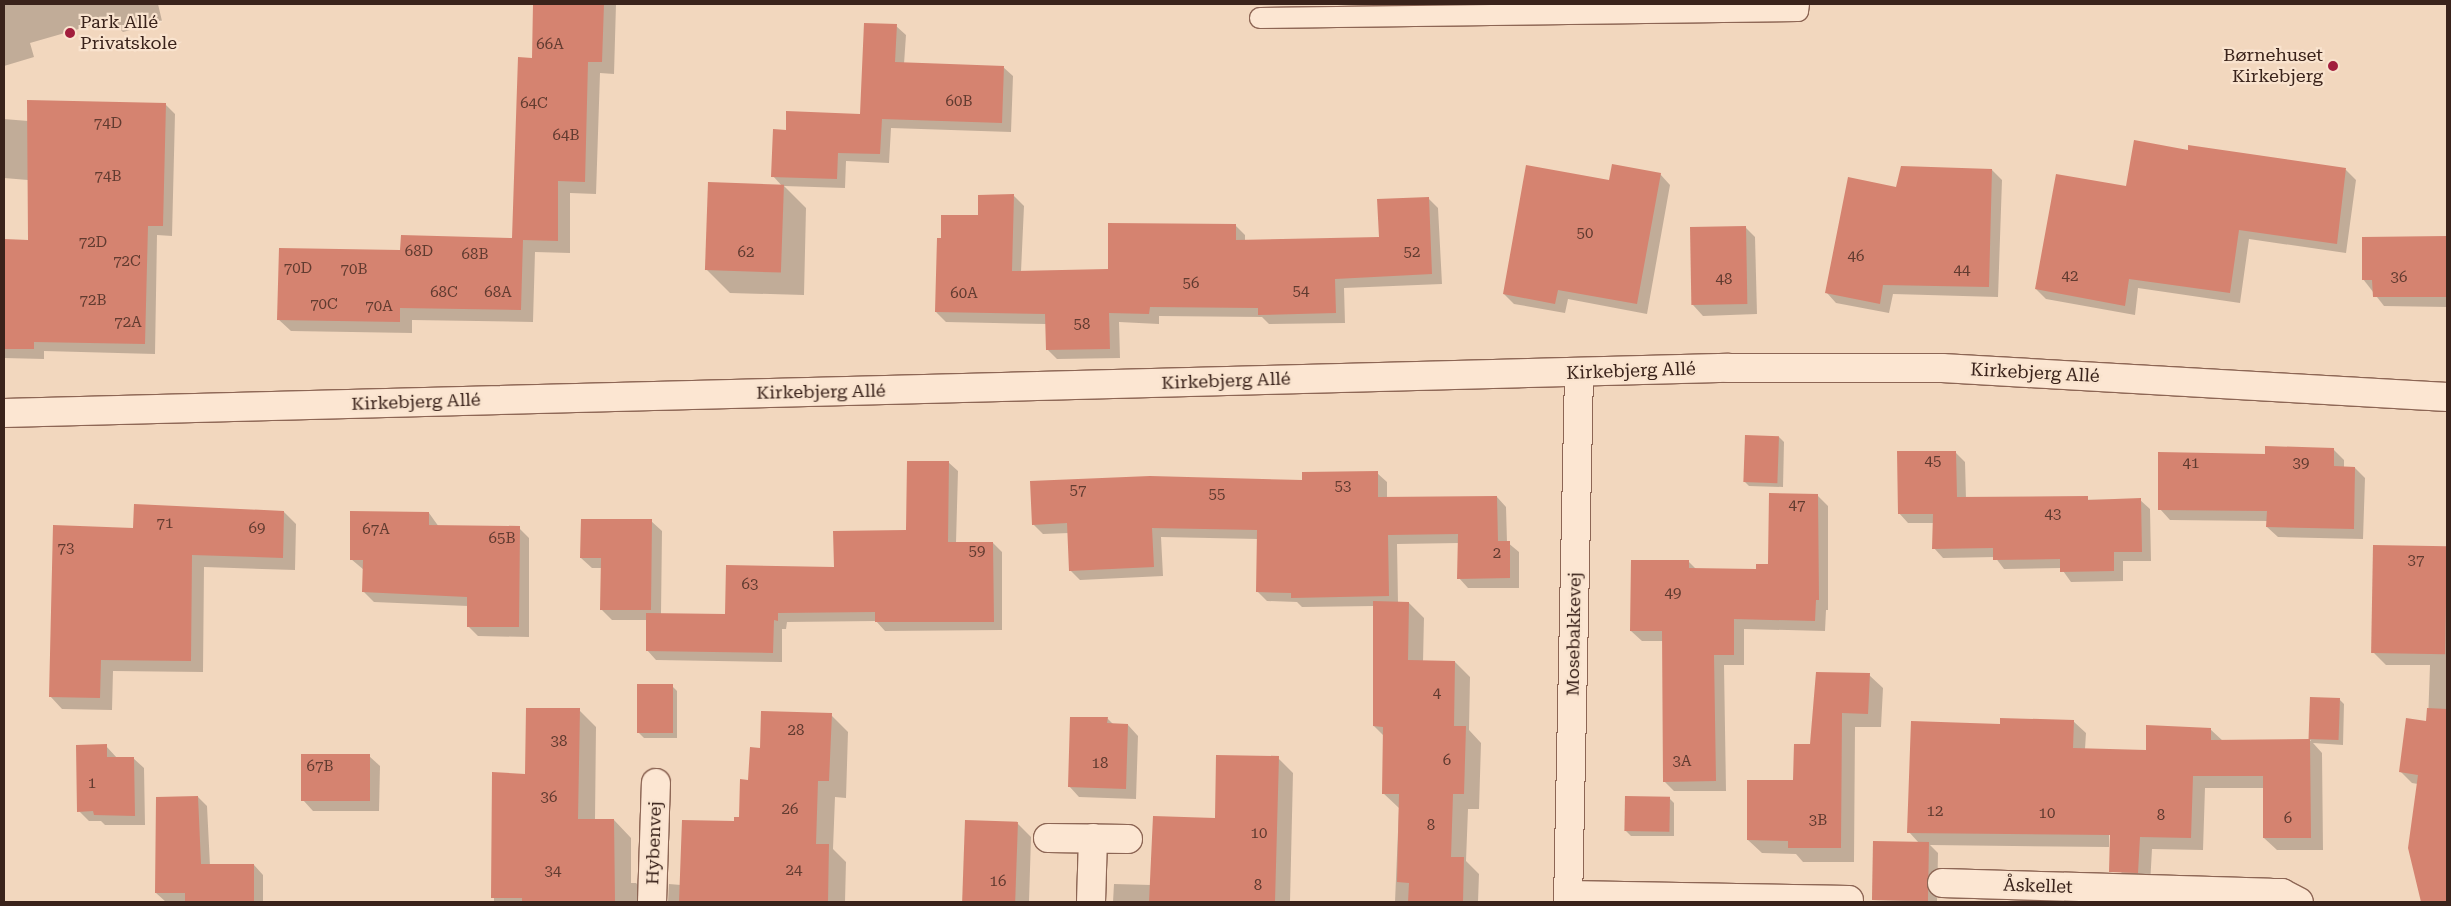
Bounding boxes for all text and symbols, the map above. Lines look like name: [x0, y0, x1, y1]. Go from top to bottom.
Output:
place label: Park Allé Privatskole: [80, 12, 177, 54]
marker: Park Allé Privatskole: [64, 27, 76, 39]
house number: 66A: [536, 36, 564, 54]
place label: Børnehuset Kirkebjerg: [2223, 45, 2323, 88]
marker: Børnehuset Kirkebjerg: [2327, 60, 2339, 72]
house number: 60B: [946, 93, 972, 111]
house number: 64C: [520, 95, 548, 113]
house number: 74D: [94, 115, 122, 133]
house number: 64B: [553, 127, 579, 145]
house number: 74B: [95, 168, 121, 186]
house number: 50: [1577, 225, 1593, 243]
house number: 72D: [79, 234, 107, 252]
house number: 68D: [405, 243, 433, 261]
house number: 62: [738, 244, 754, 262]
house number: 52: [1404, 244, 1420, 262]
house number: 68B: [462, 246, 488, 264]
house number: 46: [1848, 248, 1864, 266]
house number: 72C: [113, 253, 141, 271]
house number: 70D: [284, 260, 312, 278]
house number: 70B: [341, 261, 367, 279]
house number: 44: [1954, 262, 1970, 280]
house number: 42: [2062, 268, 2078, 286]
house number: 36: [2391, 269, 2407, 287]
house number: 48: [1716, 271, 1732, 289]
house number: 56: [1183, 275, 1199, 293]
house number: 54: [1293, 283, 1309, 301]
house number: 68C: [430, 284, 458, 302]
house number: 68A: [484, 284, 512, 302]
house number: 60A: [950, 285, 978, 303]
house number: 72B: [80, 292, 106, 310]
house number: 70C: [310, 296, 338, 314]
house number: 70A: [365, 298, 393, 316]
house number: 72A: [114, 314, 142, 332]
house number: 58: [1074, 316, 1090, 334]
street label: Kirkebjerg Allé: [1566, 358, 1696, 384]
street label: Kirkebjerg Allé: [1970, 359, 2100, 387]
street label: Kirkebjerg Allé: [1161, 368, 1291, 394]
street label: Kirkebjerg Allé: [756, 380, 886, 404]
street label: Kirkebjerg Allé: [351, 389, 481, 415]
house number: 45: [1925, 453, 1941, 471]
house number: 41: [2183, 455, 2199, 473]
house number: 39: [2293, 455, 2309, 473]
house number: 53: [1335, 478, 1351, 496]
house number: 57: [1070, 482, 1086, 500]
house number: 55: [1209, 486, 1225, 504]
house number: 47: [1789, 497, 1805, 515]
house number: 43: [2045, 506, 2061, 524]
house number: 71: [157, 515, 173, 533]
house number: 69: [249, 520, 265, 538]
house number: 67A: [362, 521, 390, 539]
house number: 65B: [489, 530, 515, 548]
house number: 73: [58, 540, 74, 558]
house number: 59: [969, 543, 985, 561]
house number: 2: [1493, 545, 1501, 563]
house number: 37: [2408, 552, 2424, 570]
street label: Mosebakkevej: [1562, 572, 1586, 696]
house number: 63: [742, 576, 758, 594]
house number: 49: [1665, 585, 1681, 603]
house number: 4: [1433, 685, 1441, 703]
house number: 28: [788, 722, 804, 740]
house number: 38: [551, 733, 567, 751]
house number: 6: [1443, 752, 1451, 770]
house number: 3A: [1673, 753, 1691, 771]
house number: 18: [1092, 755, 1108, 773]
house number: 67B: [307, 758, 333, 776]
house number: 1: [88, 775, 96, 793]
house number: 36: [541, 789, 557, 807]
street label: Hybenvej: [642, 801, 666, 885]
house number: 26: [782, 801, 798, 819]
house number: 12: [1927, 803, 1943, 821]
house number: 10: [2039, 805, 2055, 823]
house number: 8: [2157, 807, 2165, 825]
house number: 6: [2284, 810, 2292, 828]
house number: 3B: [1809, 812, 1827, 830]
house number: 8: [1427, 817, 1435, 835]
house number: 10: [1251, 825, 1267, 843]
house number: 24: [786, 862, 802, 880]
house number: 34: [545, 863, 561, 881]
house number: 16: [990, 873, 1006, 891]
street label: Åskellet: [2003, 874, 2073, 898]
house number: 8: [1254, 877, 1262, 895]

